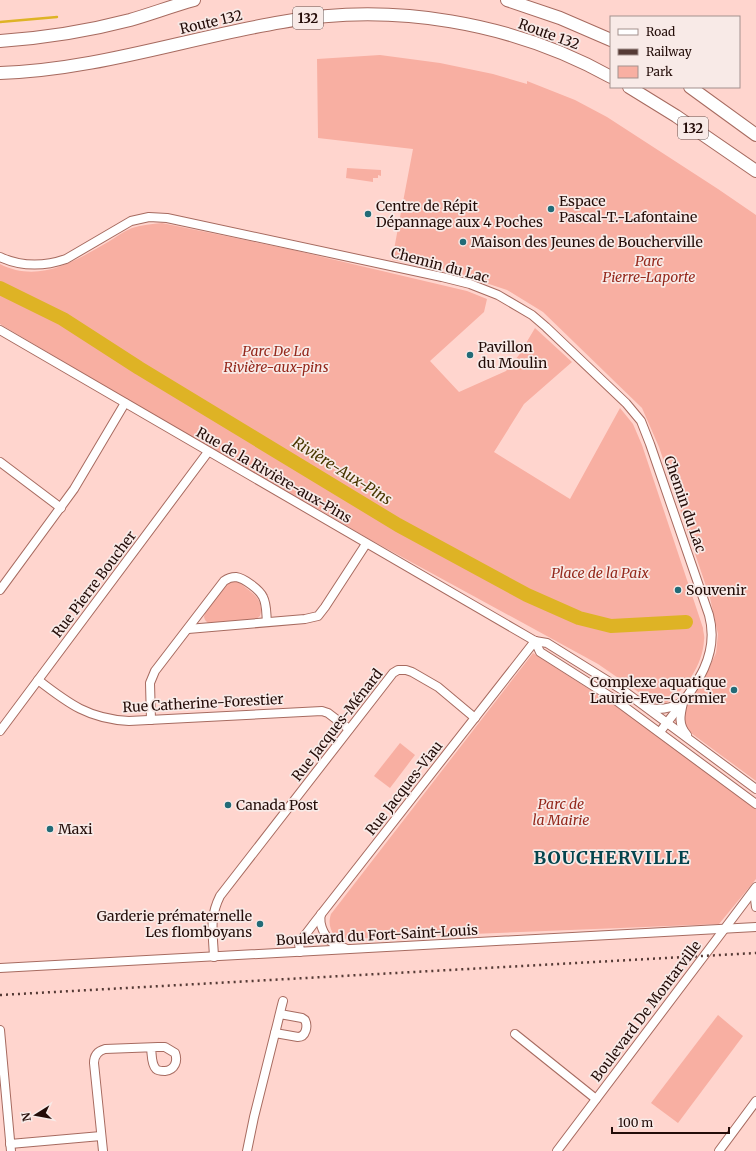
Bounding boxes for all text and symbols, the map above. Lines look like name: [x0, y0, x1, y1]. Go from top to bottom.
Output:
street label: Route 132: [178, 6, 244, 38]
road number: 132: [293, 7, 323, 29]
street label: Route 132: [516, 15, 582, 53]
legend: [610, 16, 740, 88]
text: Road: [646, 24, 675, 39]
text: Railway: [646, 44, 692, 59]
text: Park: [646, 64, 673, 79]
road number: 132: [678, 117, 708, 139]
place label: Espace Pascal-T.-Lafontaine: [559, 192, 697, 226]
place label: Centre de Répit Dépannage aux 4 Poches: [376, 197, 543, 231]
marker: Espace Pascal-T.-Lafontaine: [546, 204, 556, 214]
marker: Centre de Répit Dépannage aux 4 Poches: [363, 209, 373, 219]
place label: Maison des Jeunes de Boucherville: [471, 233, 703, 251]
marker: Maison des Jeunes de Boucherville: [458, 237, 468, 247]
street label: Chemin du Lac: [389, 243, 491, 287]
park label: Parc Pierre-Laporte: [602, 252, 696, 286]
place label: Pavillon du Moulin: [478, 338, 547, 372]
park label: Parc De La Rivière-aux-pins: [224, 342, 329, 376]
marker: Pavillon du Moulin: [465, 350, 475, 360]
street label: Rue de la Rivière-aux-Pins: [193, 423, 355, 527]
water label: Rivière-Aux-Pins: [289, 432, 395, 509]
street label: Chemin du Lac: [660, 453, 710, 555]
street label: Rue Pierre Boucher: [48, 527, 140, 641]
park label: Place de la Paix: [551, 564, 650, 582]
place label: Souvenir: [686, 581, 747, 599]
marker: Souvenir: [673, 585, 683, 595]
street label: Rue Jacques-Ménard: [288, 665, 387, 785]
place label: Complexe aquatique Laurie-Eve-Cormier: [590, 673, 726, 707]
marker: Complexe aquatique Laurie-Eve-Cormier: [729, 685, 739, 695]
street label: Rue Catherine-Forestier: [122, 690, 284, 716]
street label: Rue Jacques-Viau: [362, 737, 447, 839]
park label: Parc de la Mairie: [533, 795, 589, 829]
place label: Canada Post: [236, 796, 319, 814]
marker: Canada Post: [223, 800, 233, 810]
place label: Maxi: [58, 820, 93, 838]
marker: Maxi: [45, 824, 55, 834]
district label: BOUCHERVILLE: [534, 846, 690, 869]
place label: Garderie prématernelle Les flomboyans: [97, 907, 252, 941]
marker: Garderie prématernelle Les flomboyans: [255, 919, 265, 929]
street label: Boulevard du Fort-Saint-Louis: [276, 921, 479, 949]
street label: Boulevard De Montarville: [587, 937, 705, 1085]
north arrow: [16, 1095, 56, 1135]
scale bar: [612, 1109, 729, 1135]
text: N: [18, 1111, 34, 1123]
text: 100 m: [618, 1115, 653, 1130]

